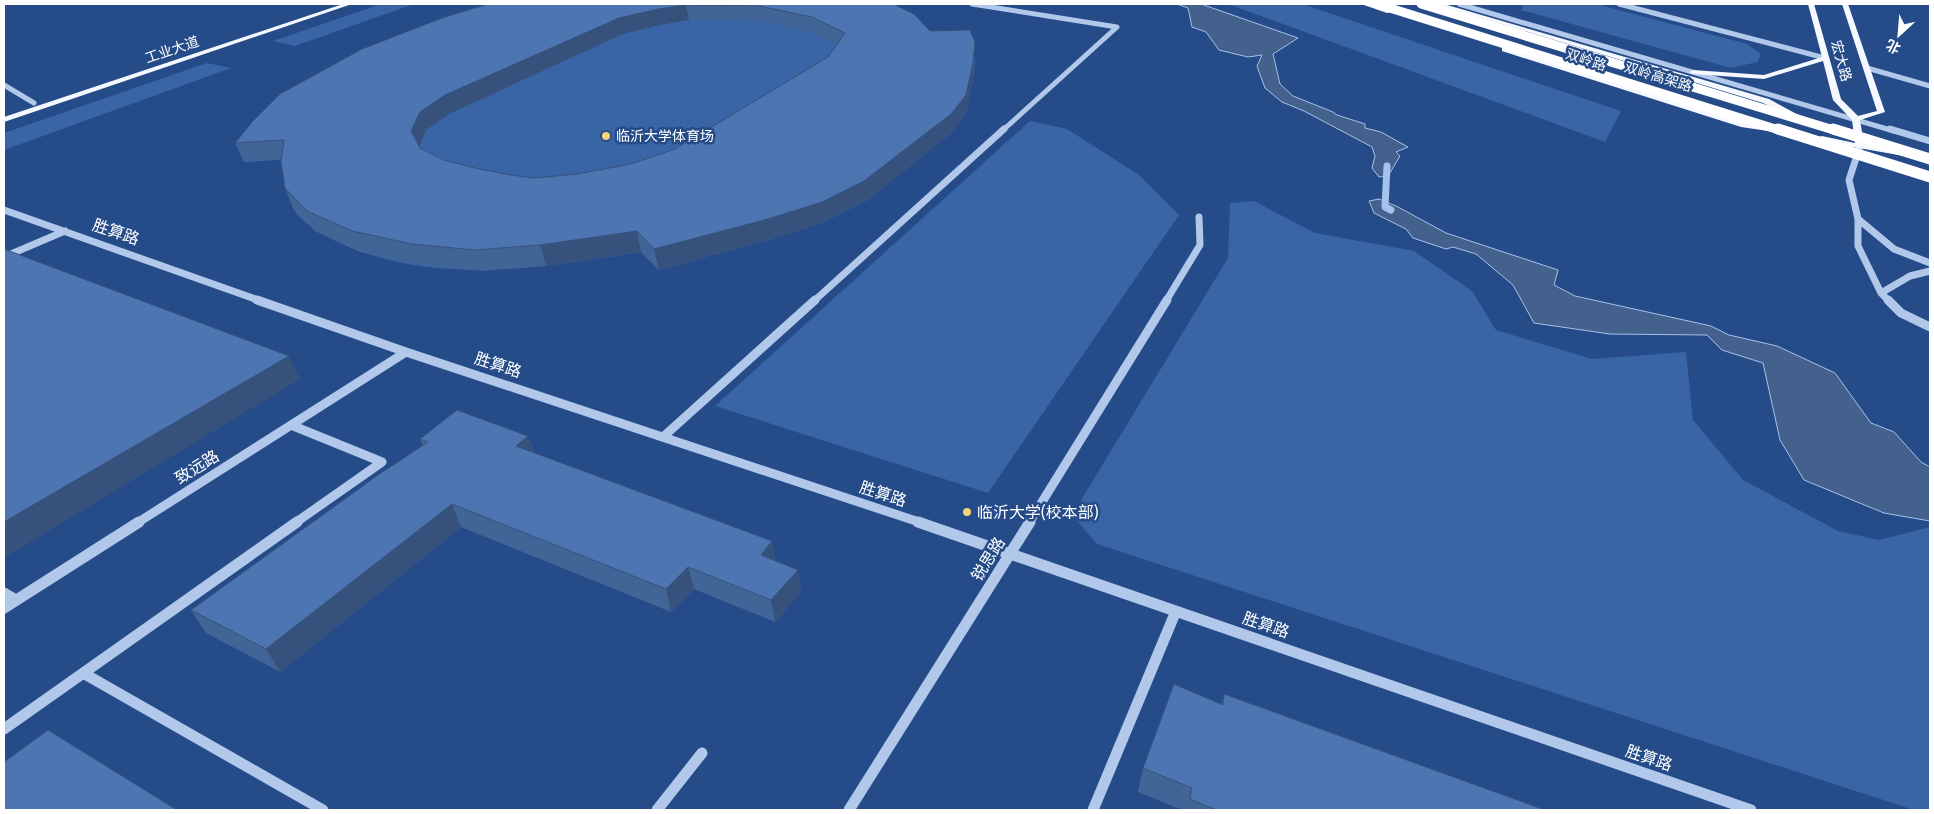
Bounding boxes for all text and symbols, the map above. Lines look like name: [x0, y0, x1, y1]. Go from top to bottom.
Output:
north arrow: [1874, 10, 1924, 60]
street label: 工业大道: [143, 33, 201, 67]
text: 北: [1884, 36, 1904, 57]
street label: 宏大路: [1827, 38, 1855, 84]
street label: 双岭路: [1563, 45, 1609, 75]
street label: 双岭高架路: [1622, 59, 1694, 95]
place label: 临沂大学体育场: [616, 128, 714, 145]
marker: 临沂大学体育场: [600, 130, 612, 142]
street label: 胜算路: [90, 215, 142, 249]
street label: 胜算路: [472, 349, 524, 381]
street label: 致远路: [172, 446, 222, 488]
street label: 胜算路: [857, 478, 909, 510]
place label: 临沂大学(校本部): [977, 503, 1099, 522]
marker: 临沂大学(校本部): [961, 506, 973, 518]
street label: 锐思路: [967, 534, 1009, 584]
street label: 胜算路: [1240, 608, 1292, 642]
street label: 胜算路: [1623, 741, 1675, 775]

